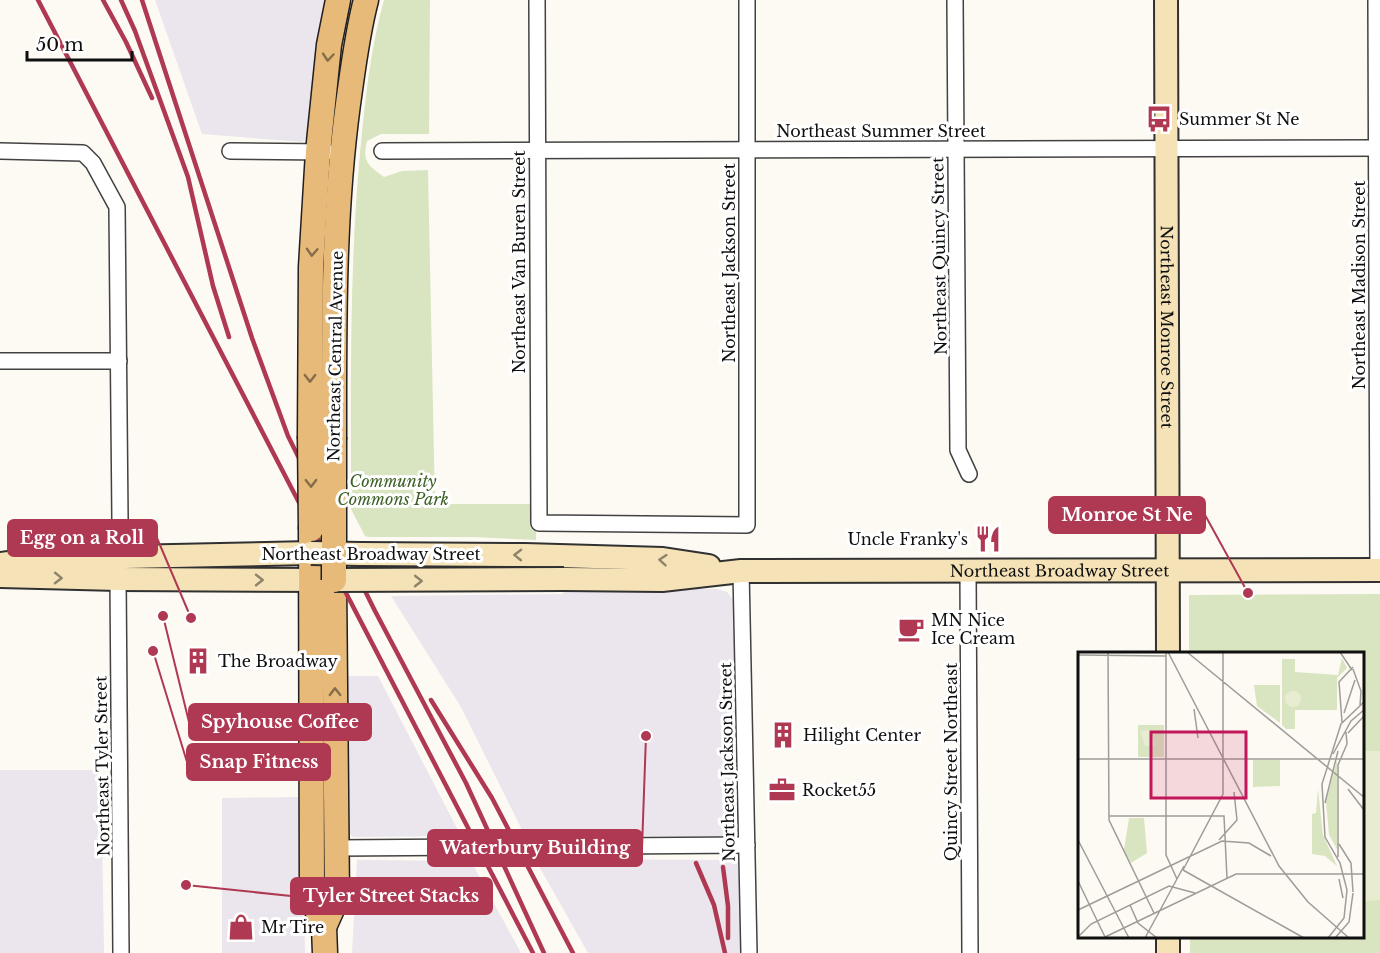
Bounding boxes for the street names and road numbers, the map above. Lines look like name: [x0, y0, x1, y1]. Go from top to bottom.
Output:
street label: Northeast Summer Street: [776, 121, 986, 141]
street label: Northeast Van Buren Street: [509, 150, 529, 374]
street label: Northeast Quincy Street: [927, 157, 951, 355]
street label: Northeast Jackson Street: [719, 163, 739, 363]
street label: Northeast Madison Street: [1349, 180, 1369, 390]
street label: Northeast Monroe Street: [1157, 225, 1177, 429]
street label: Northeast Central Avenue: [323, 250, 347, 462]
street label: Northeast Broadway Street: [261, 544, 481, 564]
street label: Northeast Broadway Street: [950, 560, 1169, 581]
street label: Northeast Jackson Street: [715, 662, 739, 862]
street label: Quincy Street Northeast: [941, 663, 961, 861]
street label: Northeast Tyler Street: [90, 676, 114, 856]

